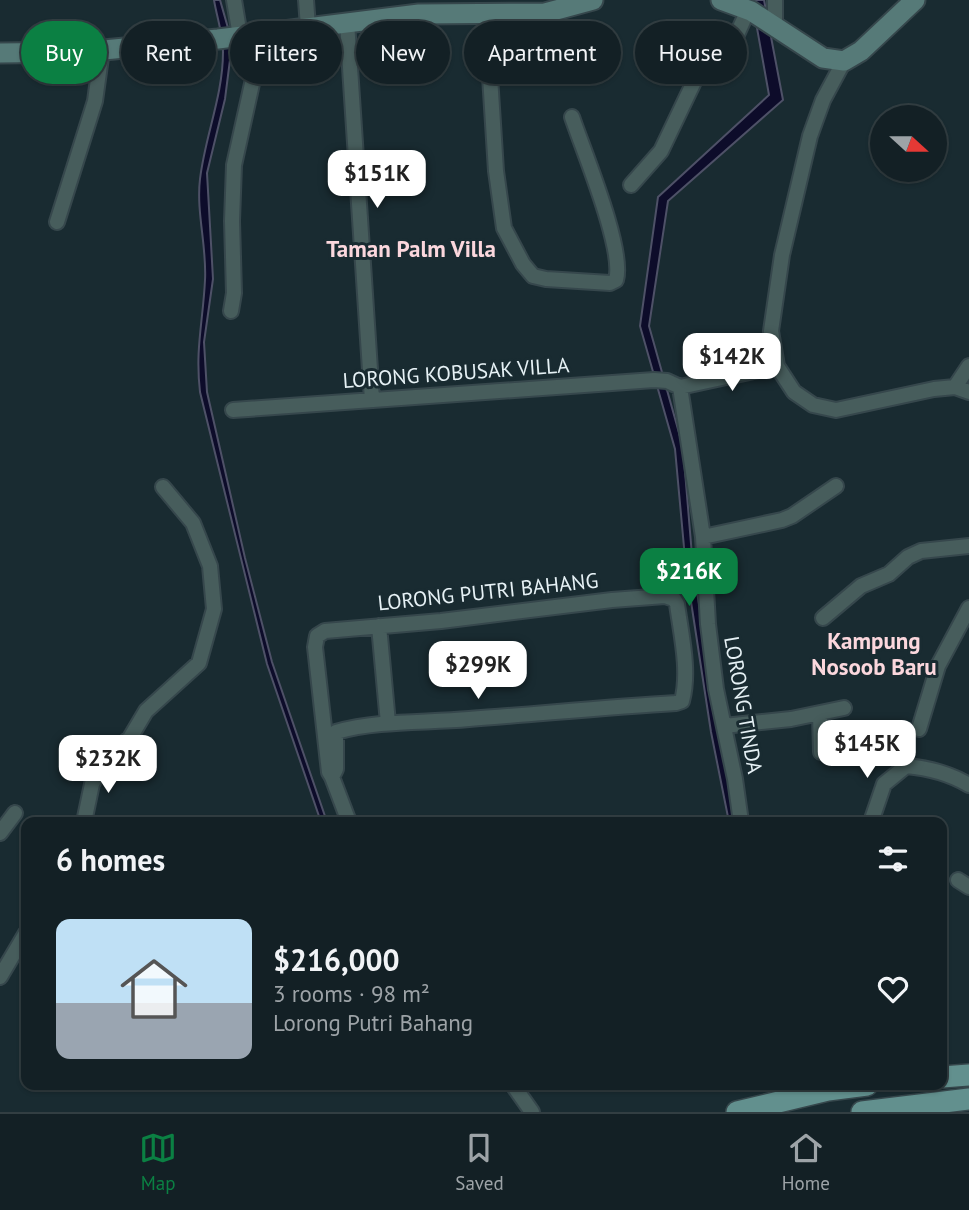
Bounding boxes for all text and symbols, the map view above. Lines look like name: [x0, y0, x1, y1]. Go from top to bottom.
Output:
chip: Buy: [21, 21, 107, 84]
chip: Rent: [121, 21, 216, 84]
chip: Filters: [230, 21, 342, 84]
chip: New: [356, 21, 450, 84]
chip: Apartment: [464, 21, 621, 84]
chip: House: [635, 21, 747, 84]
north arrow: [870, 105, 947, 182]
map controls: [870, 105, 947, 182]
pin: $151K: [328, 150, 426, 210]
text: $151K: [344, 158, 410, 187]
district label: Taman Palm Villa: [326, 234, 496, 263]
pin: $142K: [683, 334, 781, 393]
text: $142K: [699, 341, 765, 370]
street label: LORONG KOBUSAK VILLA: [342, 351, 571, 394]
pin: $216K: [640, 548, 738, 608]
text: $216K: [656, 556, 722, 585]
street label: LORONG PUTRI BAHANG: [376, 566, 600, 617]
district label: Kampung Nosoob Baru: [811, 626, 937, 681]
street label: LORONG TINDA: [718, 634, 769, 776]
pin: $299K: [429, 642, 527, 701]
text: $299K: [445, 649, 511, 678]
pin: $145K: [818, 720, 916, 780]
text: $145K: [834, 728, 900, 757]
pin: $232K: [59, 736, 157, 795]
text: $232K: [75, 743, 141, 772]
text: 6 homes: [56, 840, 165, 879]
icon: filters: [874, 840, 912, 878]
text: $216,000: [273, 940, 400, 979]
icon: home: [112, 947, 196, 1031]
icon: heart: [874, 970, 912, 1008]
text: 3 rooms · 98 m²: [273, 979, 430, 1008]
text: Lorong Putri Bahang: [273, 1008, 473, 1037]
tab: Map: [139, 1129, 177, 1195]
tab: Saved: [455, 1129, 504, 1195]
tab: Home: [782, 1129, 830, 1195]

